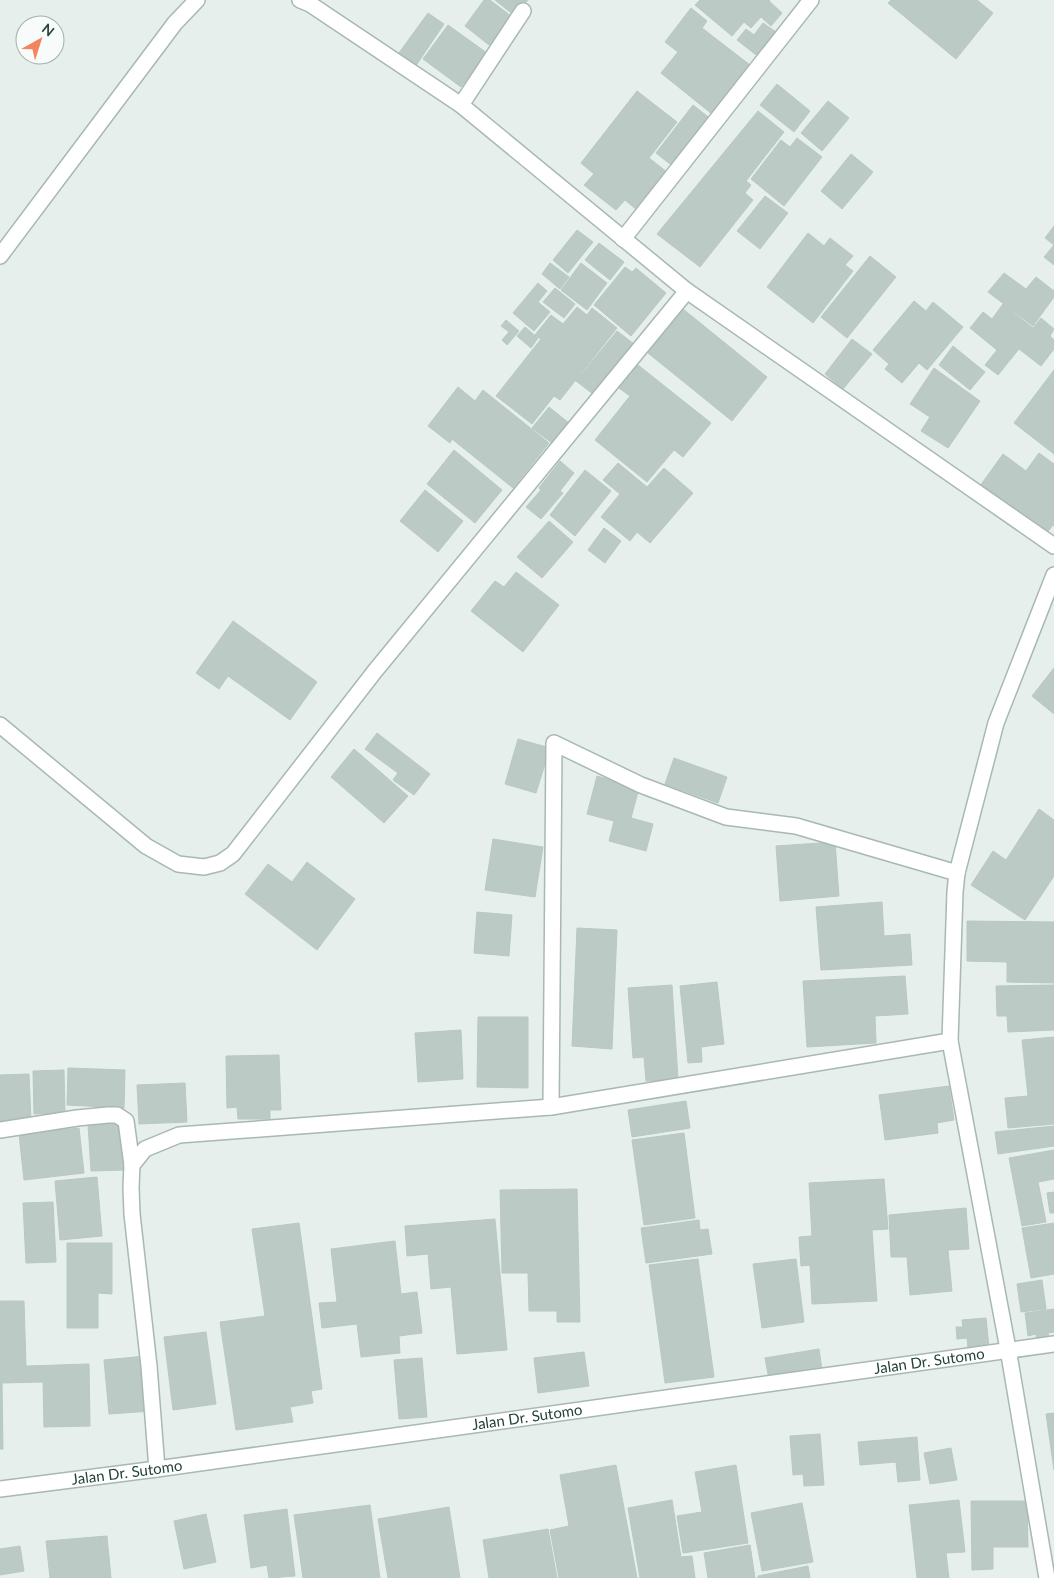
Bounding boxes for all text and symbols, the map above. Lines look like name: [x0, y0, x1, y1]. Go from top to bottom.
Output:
north arrow: [15, 15, 65, 65]
text: N: [39, 20, 58, 40]
street label: Jalan Dr. Sutomo: [873, 1344, 986, 1377]
street label: Jalan Dr. Sutomo: [471, 1400, 583, 1433]
street label: Jalan Dr. Sutomo: [70, 1456, 183, 1488]

